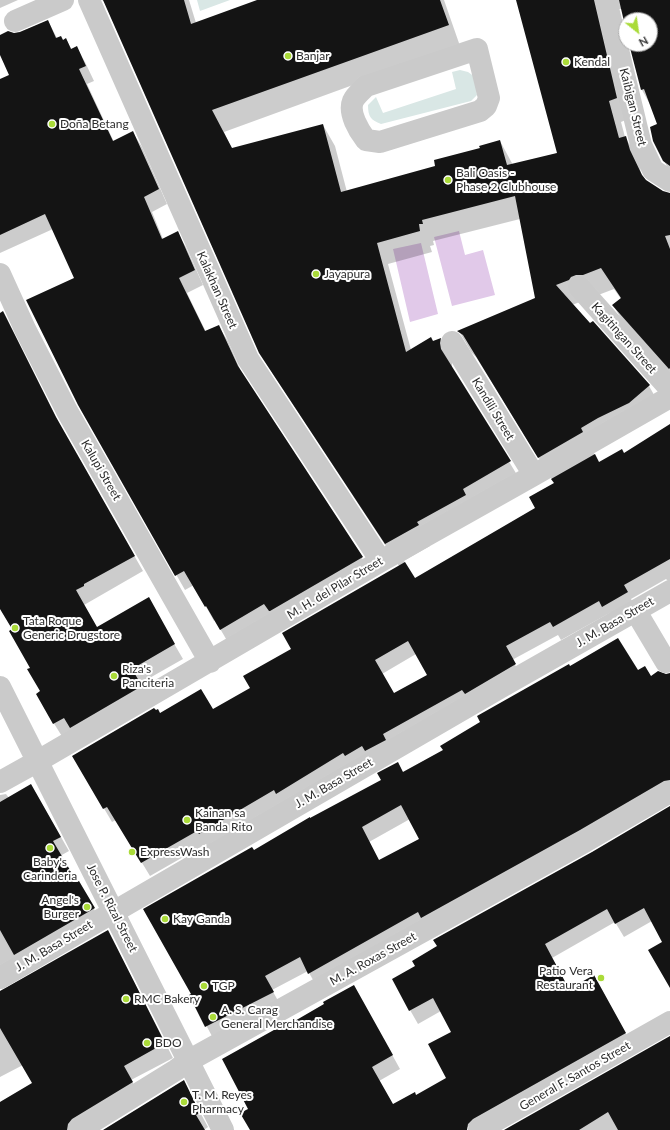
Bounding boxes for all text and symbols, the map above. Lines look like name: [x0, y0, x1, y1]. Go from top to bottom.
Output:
north arrow: [618, 12, 658, 52]
text: N: [637, 34, 651, 50]
place label: Banjar: [296, 49, 330, 63]
marker: Banjar: [283, 51, 293, 61]
place label: Kendal: [574, 55, 610, 69]
marker: Kendal: [561, 57, 571, 67]
street label: Kaibigan Street: [616, 66, 650, 148]
place label: Doña Betang: [60, 117, 129, 131]
marker: Doña Betang: [47, 119, 57, 129]
place label: Bali Oasis - Phase 2 Clubhouse: [456, 166, 556, 194]
marker: Bali Oasis - Phase 2 Clubhouse: [443, 175, 453, 185]
street label: Kalakhan Street: [194, 249, 240, 331]
place label: Jayapura: [324, 267, 370, 281]
marker: Jayapura: [311, 269, 321, 279]
street label: Kagitingan Street: [588, 299, 660, 377]
street label: Kandili Street: [469, 375, 517, 443]
street label: Kalupi Street: [78, 437, 124, 503]
street label: M. H. del Pilar Street: [285, 554, 385, 622]
street label: J. M. Basa Street: [574, 594, 656, 650]
place label: Tata Roque Generic Drugstore: [23, 614, 120, 642]
marker: Tata Roque Generic Drugstore: [10, 623, 20, 633]
place label: Riza's Panciteria: [122, 662, 174, 690]
marker: Riza's Panciteria: [109, 671, 119, 681]
street label: J. M. Basa Street: [293, 755, 375, 811]
place label: Kainan sa Banda Rito: [195, 806, 252, 834]
marker: Kainan sa Banda Rito: [182, 815, 192, 825]
marker: Baby's Carinderia: [45, 843, 55, 853]
place label: ExpressWash: [140, 845, 210, 859]
marker: ExpressWash: [127, 847, 137, 857]
place label: Baby's Carinderia: [23, 855, 77, 883]
street label: Jose P. Rizal Street: [83, 861, 141, 955]
place label: Angel's Burger: [41, 893, 79, 921]
marker: Angel's Burger: [82, 902, 92, 912]
place label: Kay Ganda: [173, 912, 230, 926]
marker: Kay Ganda: [160, 914, 170, 924]
street label: J. M. Basa Street: [13, 917, 95, 975]
street label: M. A. Roxas Street: [327, 929, 419, 989]
place label: Patio Vera Restaurant: [536, 964, 593, 992]
marker: Patio Vera Restaurant: [596, 973, 606, 983]
place label: TGP: [212, 979, 235, 993]
marker: TGP: [199, 981, 209, 991]
place label: RMC Bakery: [134, 992, 200, 1006]
marker: RMC Bakery: [121, 994, 131, 1004]
place label: A. S. Carag General Merchandise: [221, 1003, 333, 1031]
marker: A. S. Carag General Merchandise: [208, 1012, 218, 1022]
place label: BDO: [155, 1036, 181, 1050]
marker: BDO: [142, 1038, 152, 1048]
street label: General F. Santos Street: [517, 1038, 633, 1114]
place label: T. M. Reyes Pharmacy: [192, 1088, 252, 1116]
marker: T. M. Reyes Pharmacy: [179, 1097, 189, 1107]

